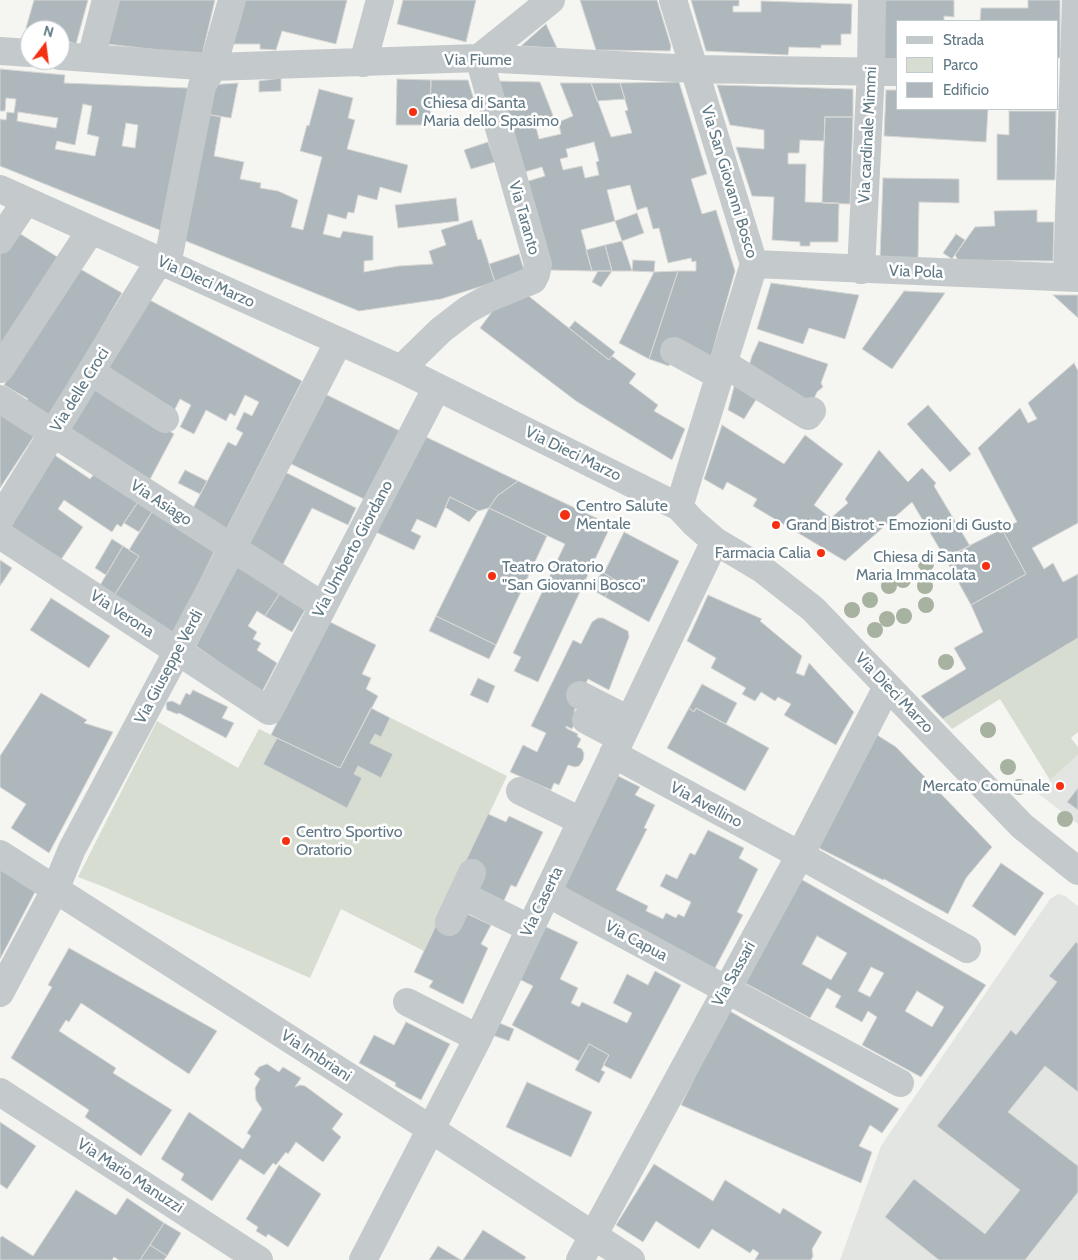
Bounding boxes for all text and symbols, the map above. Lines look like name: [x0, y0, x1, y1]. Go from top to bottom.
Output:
north arrow: [20, 20, 70, 70]
legend: [896, 20, 1058, 110]
text: N: [42, 22, 56, 41]
text: Strada: [943, 31, 984, 49]
street label: Via Fiume: [444, 50, 512, 70]
text: Parco: [943, 56, 978, 74]
street label: Via cardinale Mimmi: [855, 66, 881, 204]
text: Edificio: [943, 81, 989, 99]
place label: Chiesa di Santa Maria dello Spasimo: [423, 93, 559, 131]
street label: Via San Giovanni Bosco: [697, 103, 761, 261]
marker: Chiesa di Santa Maria dello Spasimo: [407, 106, 419, 118]
street label: Via Taranto: [504, 179, 544, 257]
street label: Via Dieci Marzo: [154, 252, 258, 312]
street label: Via Pola: [889, 261, 943, 283]
street label: Via delle Croci: [47, 344, 113, 436]
street label: Via Dieci Marzo: [522, 423, 624, 485]
street label: Via Asiago: [127, 476, 195, 530]
street label: Via Umberto Giordano: [309, 477, 397, 621]
place label: Centro Salute Mentale: [576, 496, 668, 534]
marker: Centro Salute Mentale: [558, 508, 572, 522]
place label: Grand Bistrot - Emozioni di Gusto: [786, 515, 1011, 535]
marker: Grand Bistrot - Emozioni di Gusto: [770, 519, 782, 531]
place label: Farmacia Calia: [715, 543, 811, 563]
marker: Farmacia Calia: [815, 547, 827, 559]
place label: Chiesa di Santa Maria Immacolata: [856, 547, 976, 585]
place label: Teatro Oratorio "San Giovanni Bosco": [502, 557, 646, 595]
marker: Chiesa di Santa Maria Immacolata: [980, 560, 992, 572]
marker: Teatro Oratorio "San Giovanni Bosco": [486, 570, 498, 582]
street label: Via Verona: [86, 586, 158, 642]
street label: Via Giuseppe Verdi: [131, 607, 207, 727]
street label: Via Dieci Marzo: [851, 649, 937, 737]
place label: Mercato Comunale: [922, 776, 1050, 796]
street label: Via Avellino: [667, 778, 745, 832]
marker: Mercato Comunale: [1054, 780, 1066, 792]
place label: Centro Sportivo Oratorio: [296, 822, 403, 860]
marker: Centro Sportivo Oratorio: [280, 835, 292, 847]
street label: Via Caserta: [517, 864, 567, 940]
street label: Via Capua: [602, 917, 670, 965]
street label: Via Sassari: [708, 938, 760, 1010]
street label: Via Imbriani: [277, 1026, 355, 1086]
street label: Via Mario Manuzzi: [73, 1134, 187, 1218]

